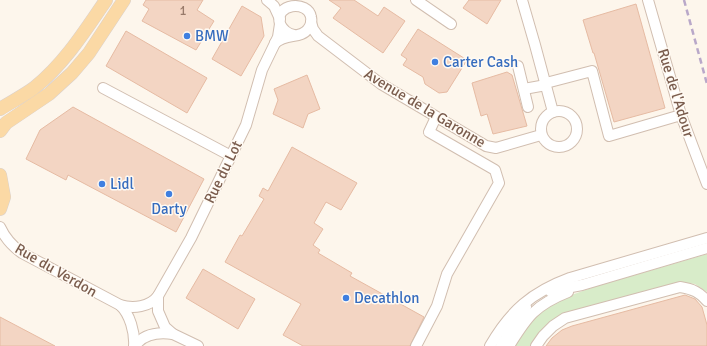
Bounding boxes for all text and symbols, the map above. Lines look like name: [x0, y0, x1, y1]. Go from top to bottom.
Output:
house number: 1: [179, 3, 187, 19]
place label: BMW: [195, 27, 229, 45]
marker: BMW: [182, 31, 192, 41]
street label: Rue de l'Adour: [654, 46, 698, 140]
place label: Carter Cash: [443, 53, 518, 71]
marker: Carter Cash: [430, 57, 440, 67]
street label: Avenue de la Garonne: [361, 65, 489, 151]
street label: Rue du Lot: [200, 138, 246, 206]
place label: Lidl: [110, 175, 134, 193]
marker: Lidl: [97, 179, 107, 189]
marker: Darty: [164, 189, 174, 199]
place label: Darty: [151, 200, 187, 218]
street label: Rue du Verdon: [12, 239, 100, 301]
place label: Decathlon: [354, 289, 419, 307]
marker: Decathlon: [341, 293, 351, 303]

